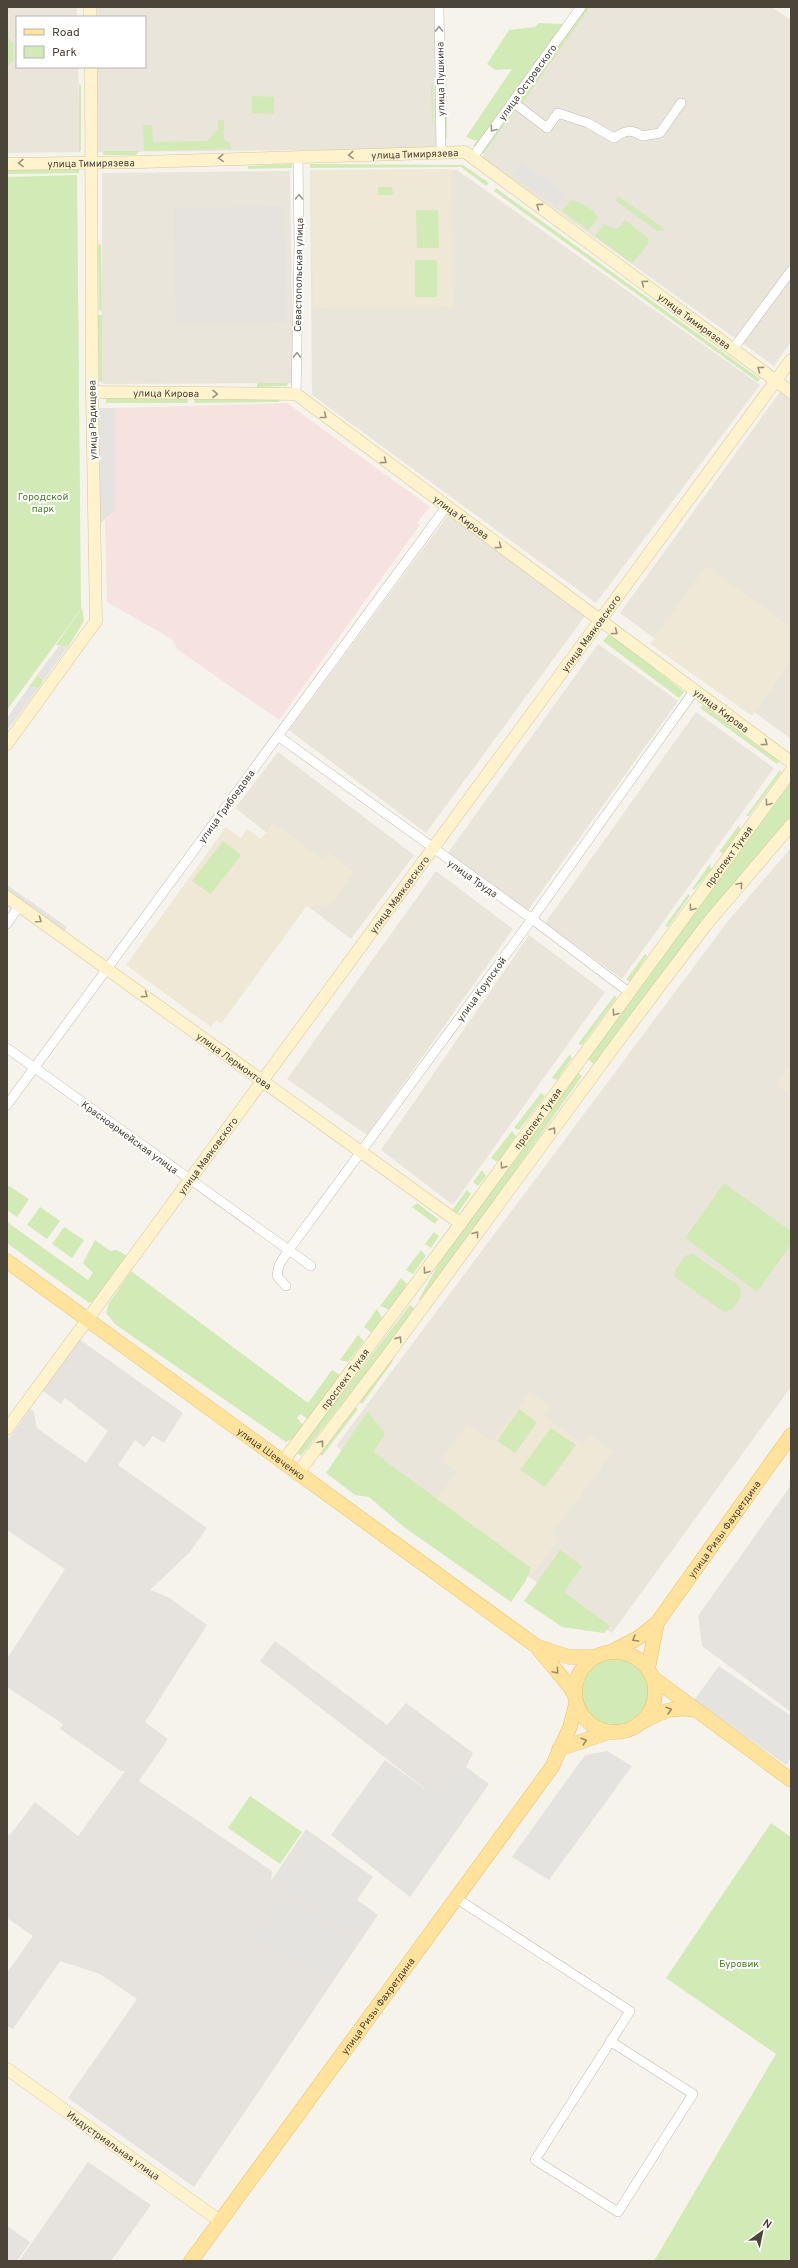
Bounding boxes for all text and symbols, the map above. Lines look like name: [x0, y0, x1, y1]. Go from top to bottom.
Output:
legend: [16, 16, 146, 68]
text: Road: [52, 25, 80, 41]
one-way arrow: [435, 26, 444, 32]
street label: улица Пушкина: [434, 42, 449, 116]
street label: улица Островского: [496, 42, 561, 124]
text: Park: [52, 45, 77, 61]
one-way arrow: [490, 125, 497, 132]
street label: улица Тимирязева: [371, 147, 459, 163]
one-way arrow: [348, 151, 354, 159]
one-way arrow: [218, 154, 224, 163]
street label: улица Тимирязева: [47, 157, 135, 171]
one-way arrow: [18, 159, 24, 168]
one-way arrow: [295, 194, 303, 200]
one-way arrow: [536, 203, 543, 211]
street label: Севастопольская улица: [292, 218, 307, 332]
one-way arrow: [641, 281, 648, 288]
street label: улица Тимирязева: [654, 291, 733, 353]
one-way arrow: [292, 352, 301, 358]
one-way arrow: [757, 366, 764, 373]
street label: улица Радищева: [86, 380, 101, 460]
street label: улица Кирова: [133, 387, 199, 401]
one-way arrow: [212, 390, 218, 398]
one-way arrow: [319, 411, 326, 418]
one-way arrow: [379, 456, 386, 463]
park label: Городской парк: [18, 491, 68, 516]
street label: улица Кирова: [430, 493, 491, 543]
one-way arrow: [495, 542, 502, 549]
street label: улица Маяковского: [559, 592, 625, 675]
one-way arrow: [611, 627, 618, 635]
street label: улица Кирова: [690, 687, 751, 736]
one-way arrow: [760, 738, 767, 745]
street label: улица Грибоедова: [196, 768, 258, 846]
one-way arrow: [766, 798, 773, 805]
street label: проспект Тукая: [703, 824, 757, 891]
street label: улица Маяковского: [368, 854, 433, 937]
street label: улица Труда: [444, 857, 500, 901]
one-way arrow: [736, 882, 743, 889]
one-way arrow: [689, 904, 696, 911]
one-way arrow: [34, 915, 41, 922]
street label: улица Крупской: [454, 955, 510, 1025]
one-way arrow: [140, 990, 147, 997]
one-way arrow: [612, 1009, 620, 1016]
street label: улица Лермонтова: [193, 1030, 274, 1093]
street label: проспект Тукая: [512, 1086, 565, 1153]
street label: Красноармейская улица: [78, 1099, 180, 1178]
street label: улица Маяковского: [176, 1115, 242, 1198]
one-way arrow: [548, 1127, 555, 1134]
one-way arrow: [501, 1162, 508, 1169]
one-way arrow: [471, 1232, 478, 1239]
one-way arrow: [423, 1267, 431, 1274]
one-way arrow: [394, 1337, 401, 1344]
street label: проспект Тукая: [319, 1347, 373, 1413]
street label: улица Шевченко: [234, 1425, 307, 1484]
one-way arrow: [316, 1440, 323, 1447]
street label: улица Ризы Фахретдина: [686, 1479, 764, 1581]
one-way arrow: [632, 1634, 639, 1641]
one-way arrow: [552, 1666, 559, 1674]
one-way arrow: [665, 1706, 672, 1715]
one-way arrow: [580, 1737, 587, 1746]
street label: улица Ризы Фахретдина: [339, 1956, 418, 2058]
park label: Буровик: [719, 1958, 759, 1971]
street label: Индустриальная улица: [64, 2109, 162, 2184]
north arrow: [742, 2212, 782, 2252]
text: N: [760, 2216, 774, 2232]

